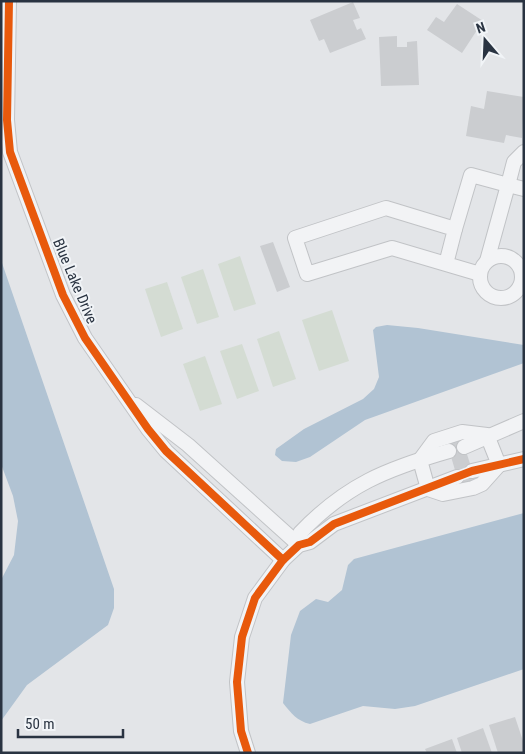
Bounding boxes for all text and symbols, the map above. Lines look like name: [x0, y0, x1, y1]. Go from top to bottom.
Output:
north arrow: [460, 15, 510, 65]
text: N: [474, 19, 487, 37]
street label: Blue Lake Drive: [49, 236, 101, 326]
scale bar: [18, 706, 122, 738]
text: 50 m: [25, 715, 55, 733]

